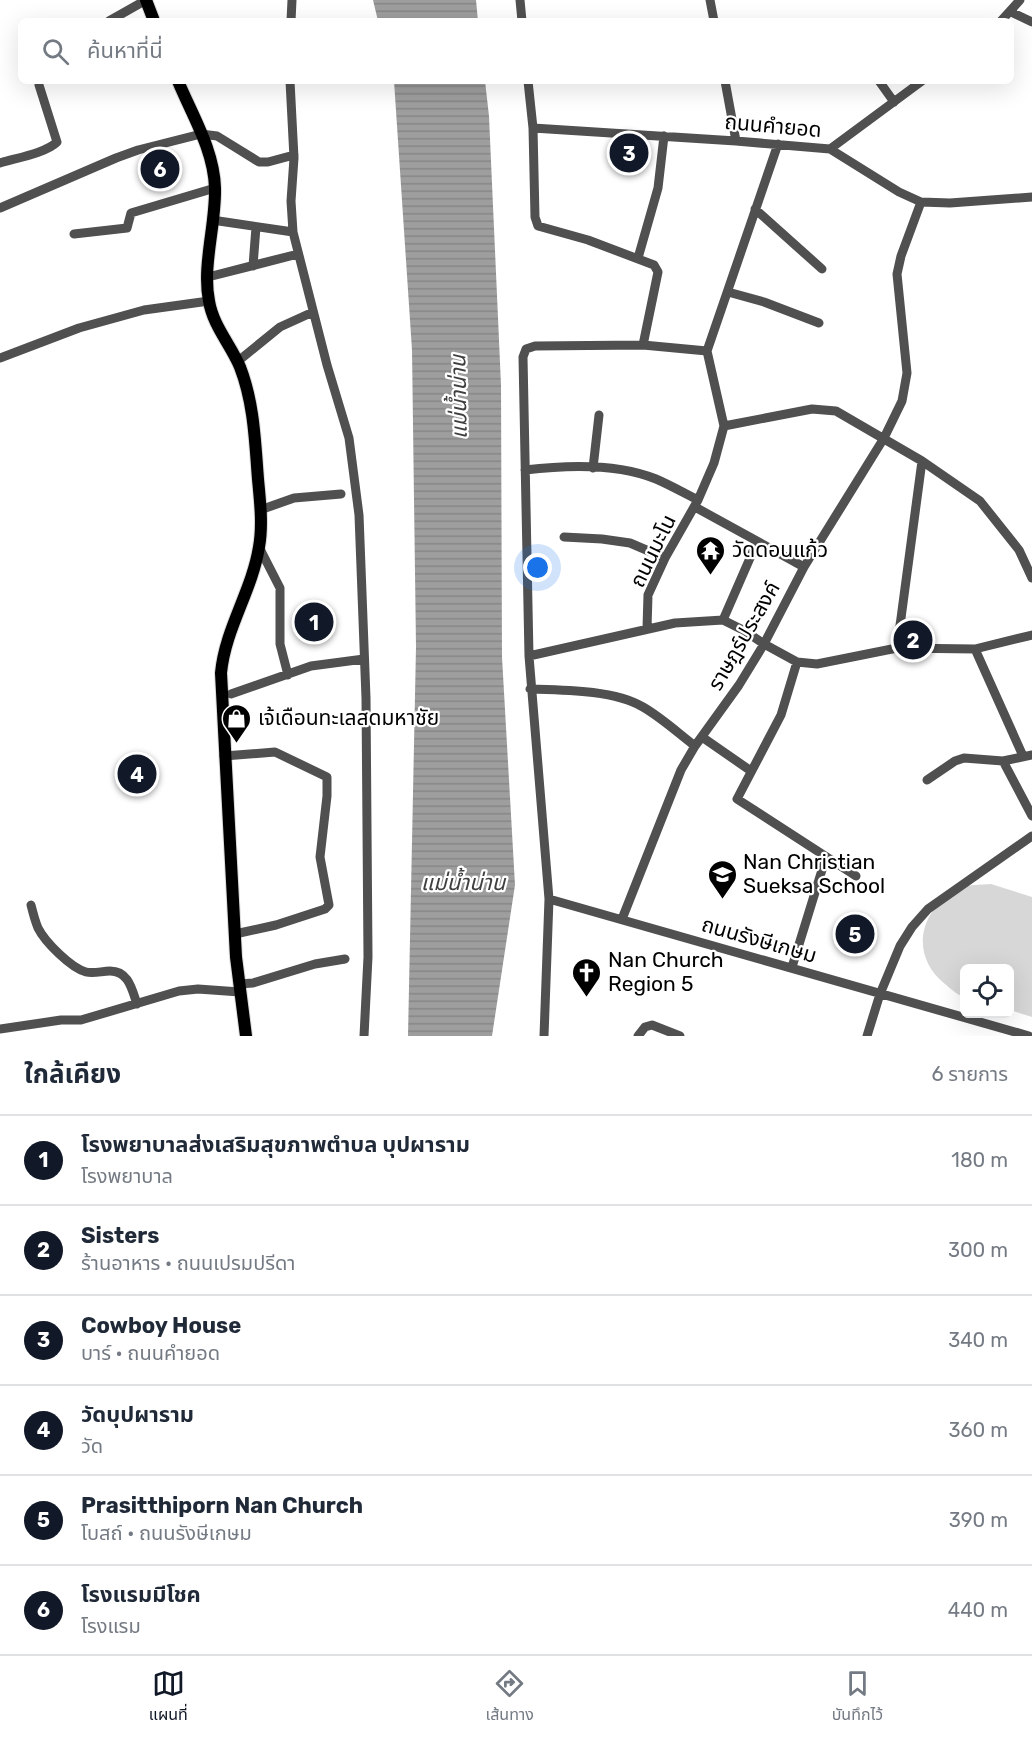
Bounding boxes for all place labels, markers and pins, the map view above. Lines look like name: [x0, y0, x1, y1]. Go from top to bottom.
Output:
pin: 3: [610, 130, 648, 176]
pin: 6: [140, 146, 180, 192]
temple icon: วัดดอนแก้ว: [695, 534, 727, 576]
place label: วัดดอนแก้ว: [732, 537, 828, 562]
pin: 1: [294, 600, 334, 644]
pin: 2: [894, 618, 932, 662]
shop icon: เจ้เดือนทะเลสดมหาชัย: [221, 702, 253, 744]
place label: เจ้เดือนทะเลสดมหาชัย: [258, 705, 439, 730]
pin: 4: [118, 752, 156, 796]
place label: Nan Christian Sueksa School: [743, 849, 885, 898]
school or university icon: Nan Christian Sueksa School: [706, 858, 738, 900]
pin: 5: [836, 912, 874, 956]
place label: Nan Church Region 5: [608, 947, 724, 996]
church icon: Nan Church Region 5: [571, 956, 603, 998]

